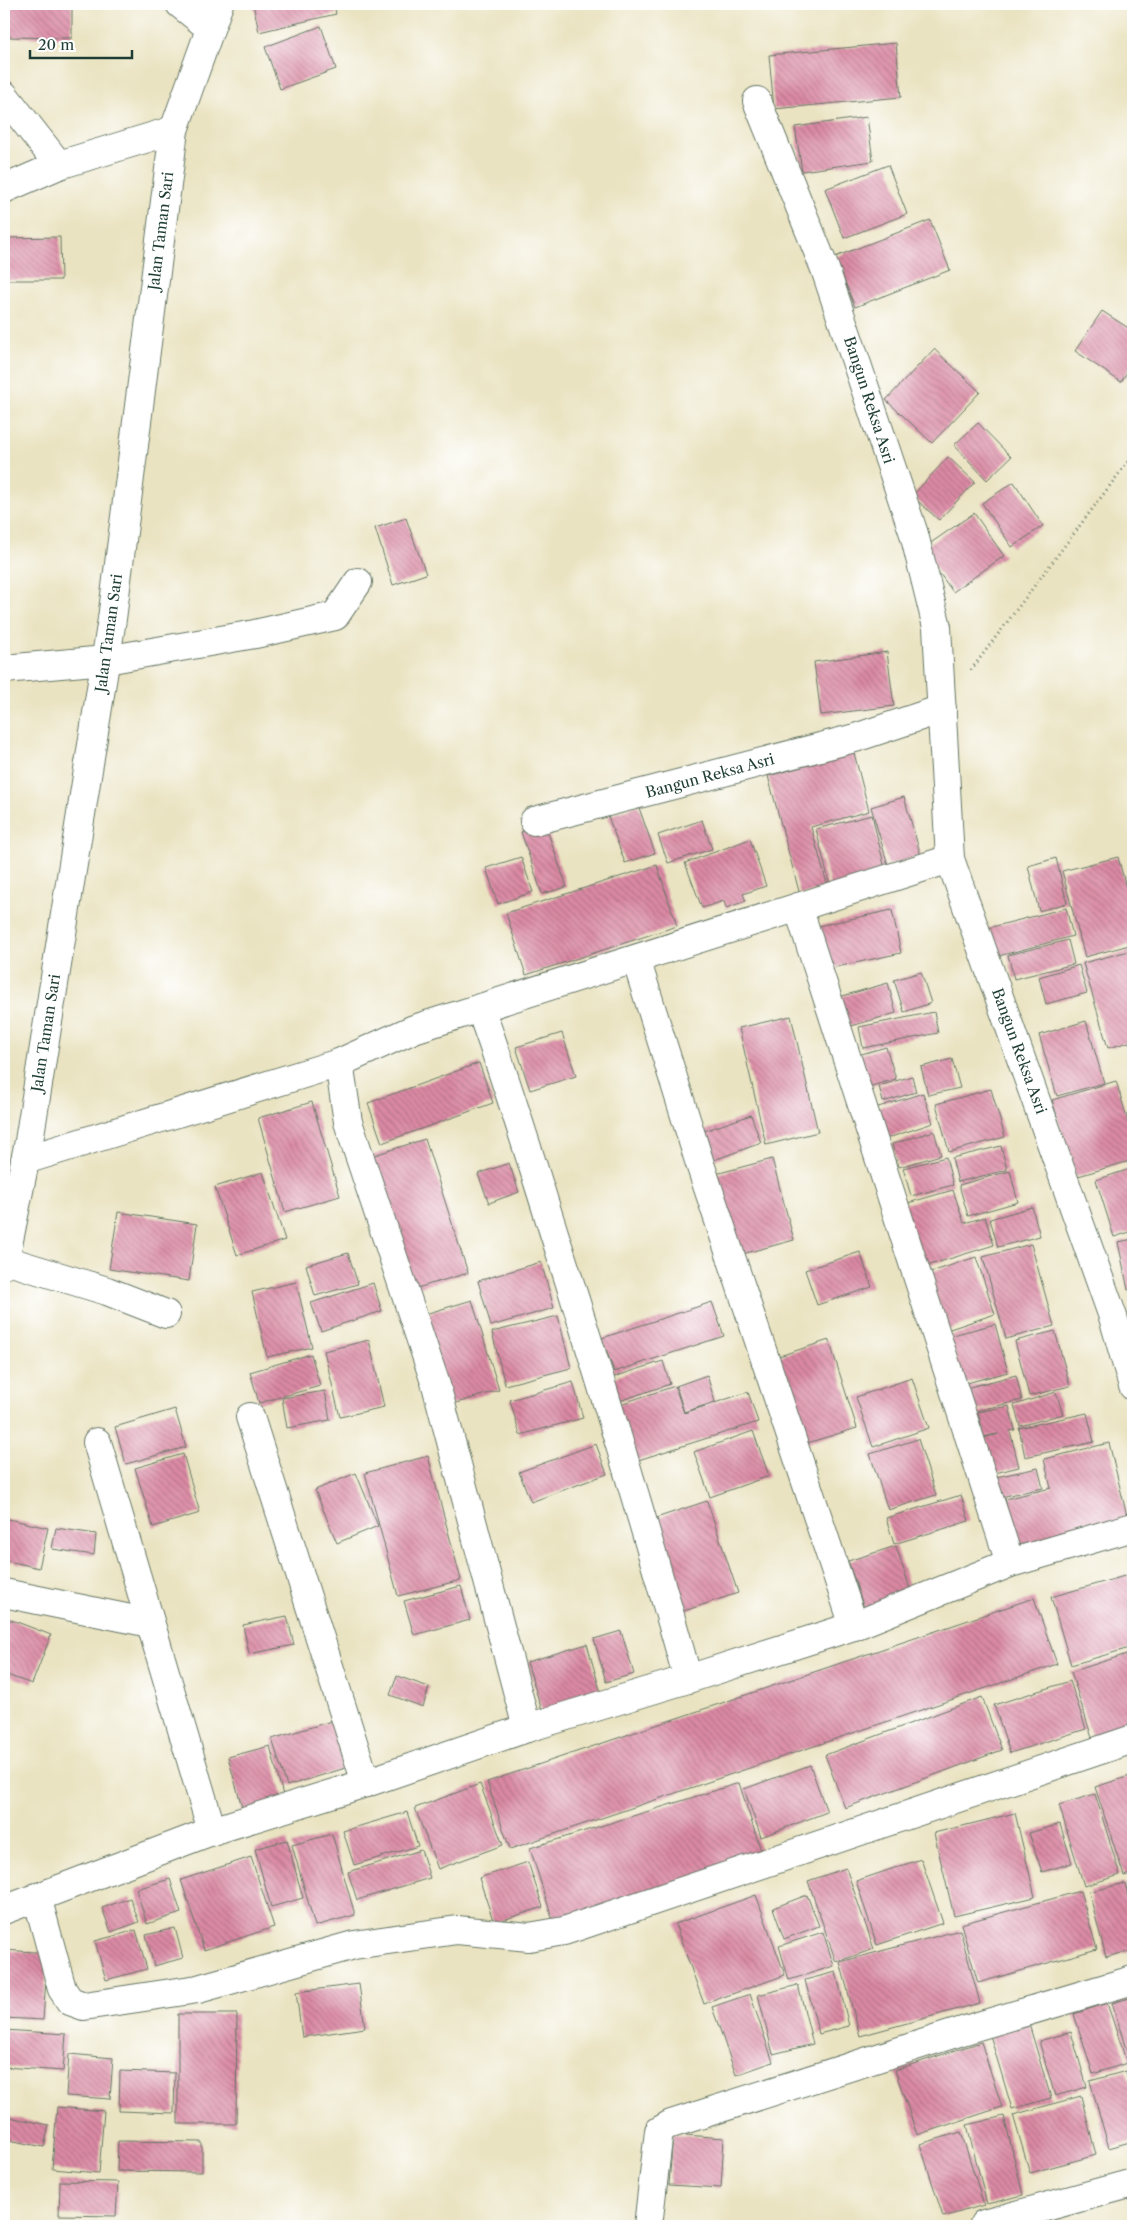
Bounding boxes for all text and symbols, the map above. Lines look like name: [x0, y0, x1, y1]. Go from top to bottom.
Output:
scale bar: [30, 28, 132, 60]
text: 20 m: [38, 35, 74, 54]
street label: Jalan Taman Sari: [144, 170, 177, 293]
street label: Bangun Reksa Asri: [840, 334, 899, 466]
street label: Jalan Taman Sari: [91, 572, 126, 695]
street label: Bangun Reksa Asri: [643, 749, 777, 802]
street label: Jalan Taman Sari: [26, 972, 64, 1095]
street label: Bangun Reksa Asri: [988, 985, 1051, 1117]

